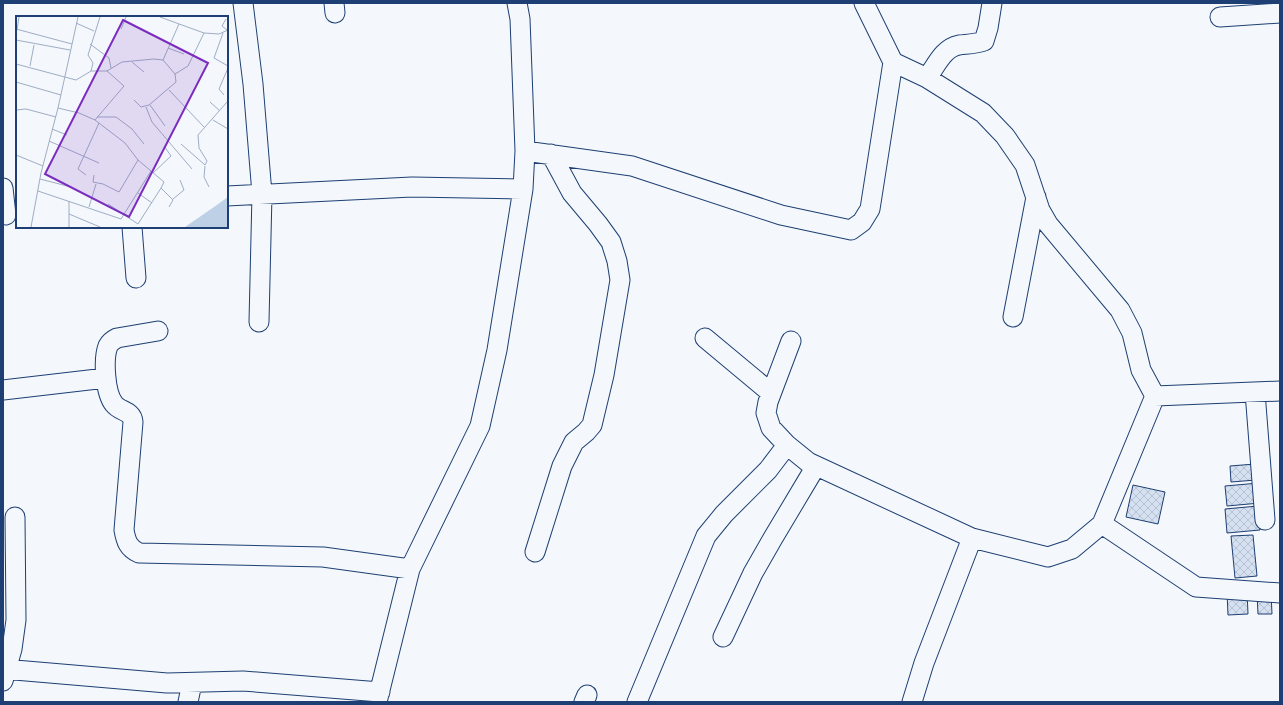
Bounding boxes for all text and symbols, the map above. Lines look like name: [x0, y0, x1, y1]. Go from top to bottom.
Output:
inset map: [16, 16, 228, 228]

